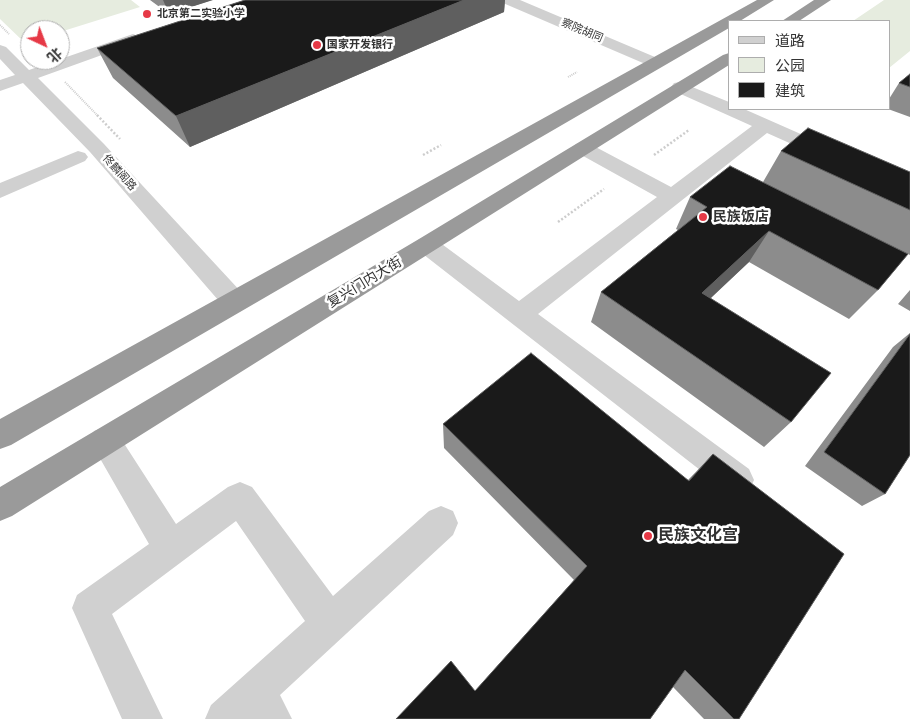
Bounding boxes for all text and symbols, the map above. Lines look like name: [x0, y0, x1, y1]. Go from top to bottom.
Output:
place label: 北京第二实验小学: [157, 7, 245, 21]
marker: 北京第二实验小学: [141, 8, 153, 20]
street label: 察院胡同: [559, 16, 605, 46]
north arrow: [20, 20, 70, 70]
legend: [728, 20, 890, 110]
text: 道路: [775, 32, 805, 50]
place label: 国家开发银行: [327, 38, 393, 52]
marker: 国家开发银行: [311, 39, 323, 51]
text: 北: [44, 45, 65, 66]
text: 公园: [775, 57, 805, 75]
text: 建筑: [775, 82, 805, 100]
street label: 佟麟阁路: [99, 152, 139, 194]
place label: 民族饭店: [713, 209, 769, 225]
marker: 民族饭店: [697, 211, 709, 223]
street label: 复兴门内大街: [325, 254, 405, 312]
place label: 民族文化宫: [658, 526, 738, 546]
marker: 民族文化宫: [642, 530, 654, 542]

